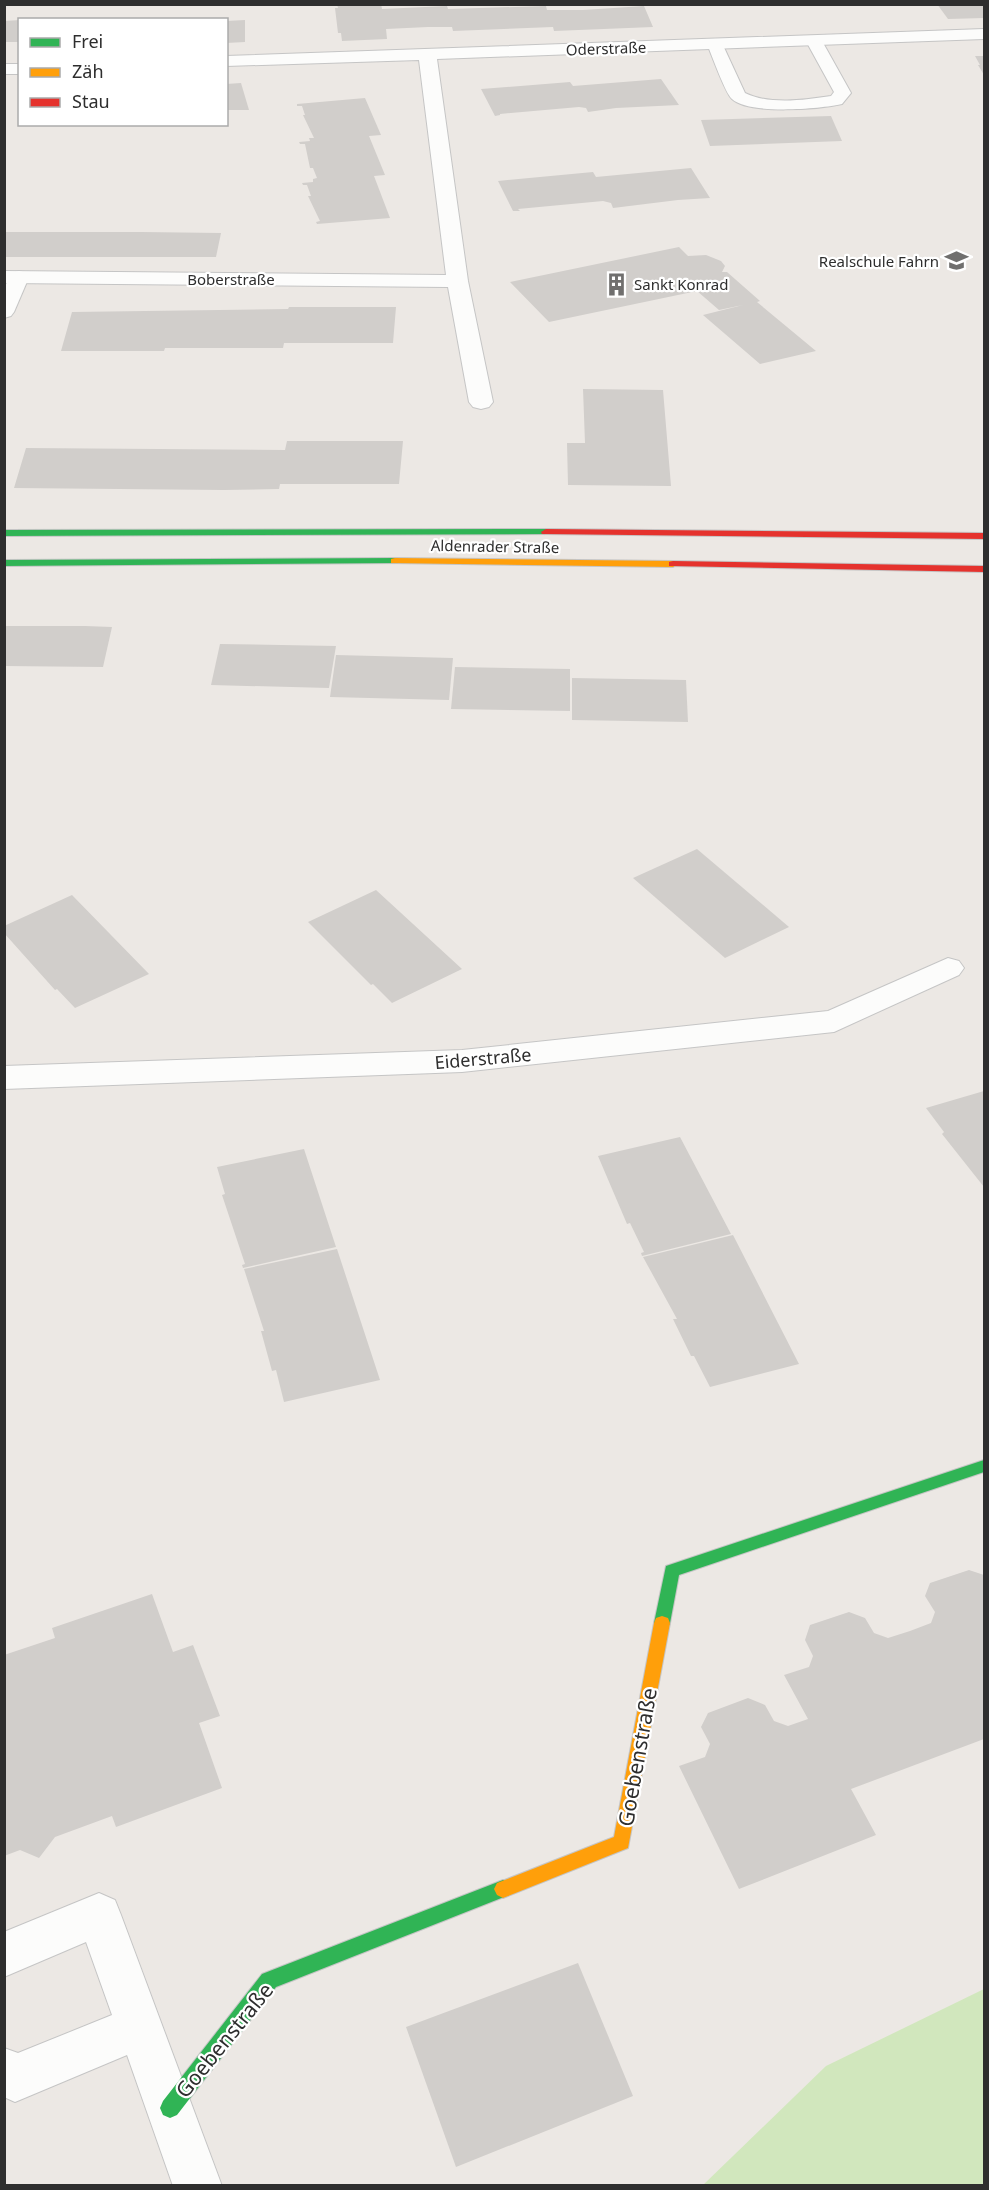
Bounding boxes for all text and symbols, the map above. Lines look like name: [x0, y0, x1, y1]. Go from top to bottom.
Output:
legend: [18, 18, 228, 126]
text: Frei: [72, 29, 103, 53]
street label: Oderstraße: [565, 37, 647, 59]
text: Zäh: [72, 59, 104, 83]
text: Stau: [72, 89, 110, 113]
school or university icon: Realschule Fahrn: [944, 248, 970, 274]
place label: Realschule Fahrn: [819, 251, 939, 271]
street label: Boberstraße: [187, 269, 275, 289]
building icon: Sankt Konrad: [603, 271, 629, 297]
place label: Sankt Konrad: [634, 274, 728, 294]
street label: Aldenrader Straße: [431, 535, 559, 557]
street label: Eiderstraße: [434, 1042, 532, 1074]
street label: Goebenstraße: [611, 1685, 663, 1829]
street label: Goebenstraße: [169, 1977, 279, 2103]

